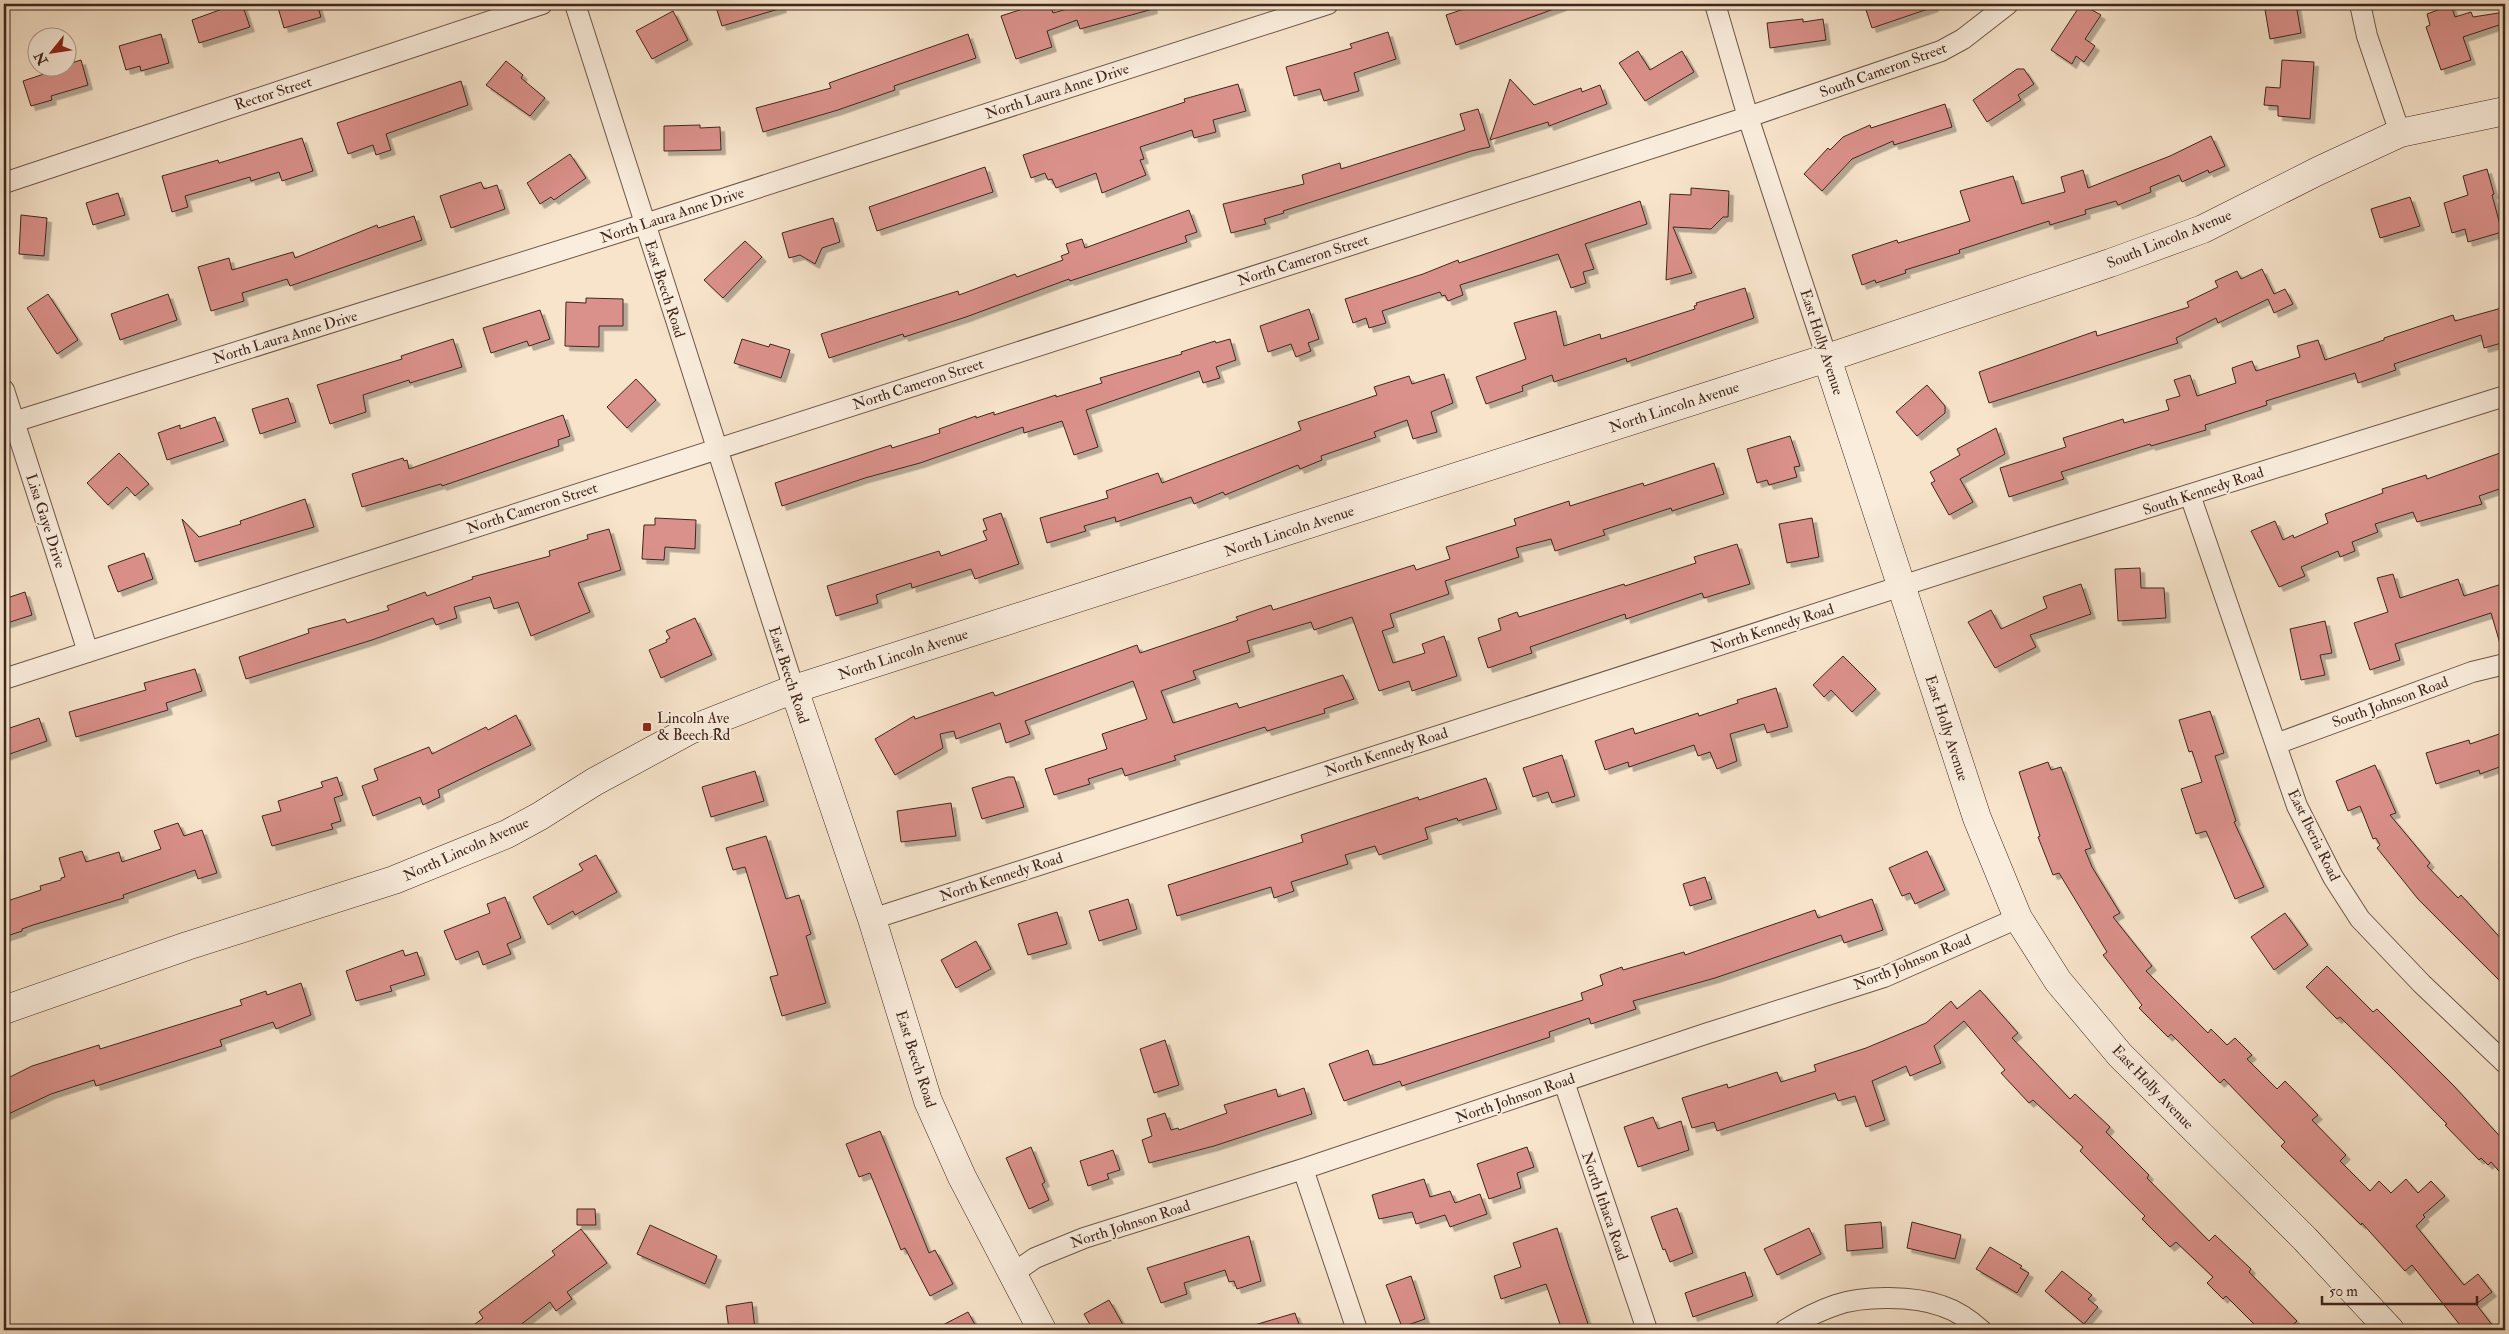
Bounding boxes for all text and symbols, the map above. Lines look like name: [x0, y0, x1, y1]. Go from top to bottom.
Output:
north arrow: [28, 28, 78, 78]
street label: South Cameron Street: [1817, 39, 1949, 102]
text: N: [30, 48, 52, 69]
street label: North Laura Anne Drive: [983, 59, 1132, 124]
street label: Rector Street: [232, 72, 314, 115]
street label: North Laura Anne Drive: [598, 183, 747, 248]
street label: South Lincoln Avenue: [2104, 206, 2234, 273]
street label: North Cameron Street: [1235, 230, 1371, 291]
street label: East Beech Road: [640, 238, 689, 341]
street label: East Holly Avenue: [1795, 287, 1848, 397]
street label: North Laura Anne Drive: [211, 306, 360, 369]
street label: North Cameron Street: [850, 354, 986, 415]
street label: North Lincoln Avenue: [1607, 377, 1742, 437]
street label: South Kennedy Road: [2140, 463, 2267, 520]
street label: Lisa Gaye Drive: [21, 472, 70, 571]
street label: North Cameron Street: [464, 478, 600, 539]
street label: North Lincoln Avenue: [1222, 501, 1357, 561]
street label: North Kennedy Road: [1708, 599, 1837, 657]
street label: East Beech Road: [764, 624, 813, 727]
street label: North Lincoln Avenue: [836, 624, 971, 684]
street label: South Johnson Road: [2329, 672, 2452, 733]
street label: East Holly Avenue: [1920, 673, 1973, 783]
place label: Lincoln Ave & Beech Rd: [657, 709, 731, 745]
marker: Lincoln Ave & Beech Rd: [641, 721, 653, 733]
street label: North Kennedy Road: [1322, 723, 1451, 781]
street label: East Iberia Road: [2283, 786, 2344, 885]
street label: North Lincoln Avenue: [400, 813, 532, 886]
street label: North Kennedy Road: [937, 848, 1066, 906]
street label: North Johnson Road: [1851, 930, 1975, 996]
street label: East Beech Road: [891, 1008, 940, 1111]
street label: East Holly Avenue: [2108, 1041, 2198, 1134]
street label: North Johnson Road: [1453, 1069, 1578, 1129]
street label: North Ithaca Road: [1577, 1150, 1632, 1263]
street label: North Johnson Road: [1068, 1196, 1193, 1254]
scale bar: [2322, 1274, 2476, 1306]
text: 50 m: [2329, 1282, 2358, 1301]

